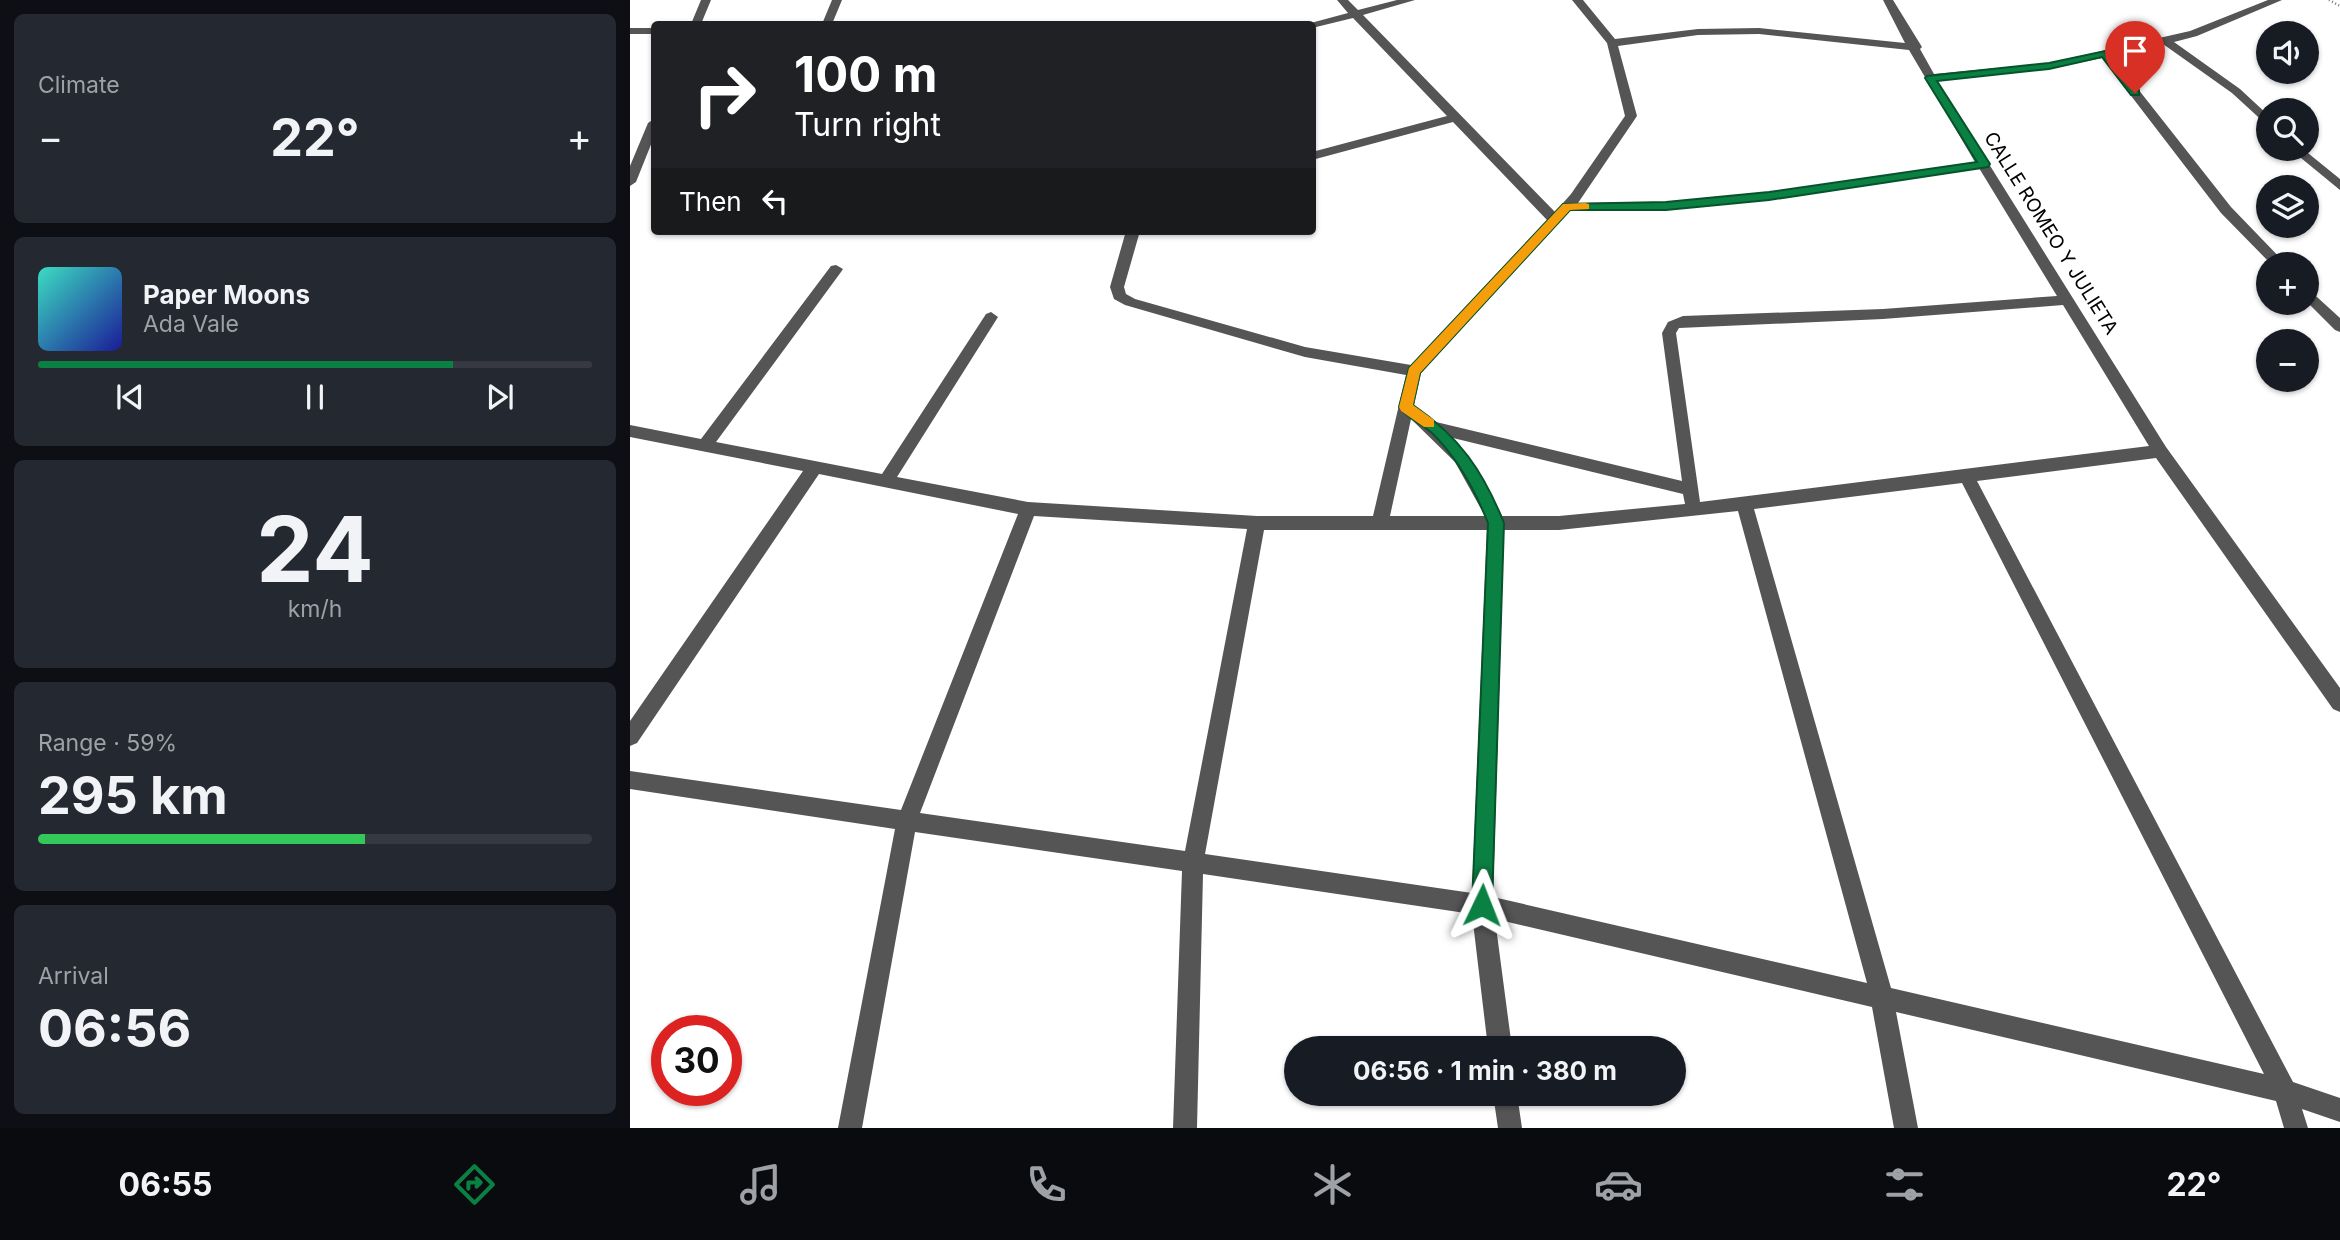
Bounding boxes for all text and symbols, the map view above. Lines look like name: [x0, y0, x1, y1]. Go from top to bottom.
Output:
pin: [2105, 21, 2165, 93]
map controls: [2256, 21, 2319, 392]
button: sound: [2256, 21, 2319, 84]
icon: arrive: [2116, 32, 2154, 70]
text: 100 m: [794, 45, 938, 104]
icon: right: [679, 49, 770, 140]
text: Climate: [38, 71, 120, 99]
button: search: [2256, 98, 2319, 161]
text: Turn right: [794, 105, 941, 144]
text: 22°: [270, 106, 360, 169]
text: −: [38, 114, 63, 160]
text: +: [567, 114, 592, 160]
street label: CALLE ROMEO Y JULIETA: [1979, 128, 2123, 338]
button: layers: [2256, 175, 2319, 238]
icon: left: [756, 182, 794, 220]
text: Then: [679, 186, 742, 217]
button: +: [2256, 252, 2319, 315]
text: Paper Moons: [143, 279, 310, 310]
text: Ada Vale: [143, 310, 239, 338]
button: −: [2256, 329, 2319, 392]
icon: previous: [111, 378, 149, 416]
icon: pause: [296, 378, 334, 416]
icon: next: [481, 378, 519, 416]
text: 24: [256, 494, 374, 604]
text: km/h: [288, 595, 342, 623]
text: Range · 59%: [38, 729, 177, 757]
text: 295 km: [38, 764, 228, 827]
position arrow: [1445, 868, 1519, 942]
text: Arrival: [38, 962, 109, 990]
text: 06:56: [38, 997, 191, 1060]
speed limit sign: 30: [651, 1015, 742, 1106]
text: 06:56 · 1 min · 380 m: [1353, 1055, 1617, 1086]
icon: directions: [450, 1160, 499, 1209]
icon: music: [736, 1160, 785, 1209]
icon: phone: [1022, 1160, 1071, 1209]
icon: climate: [1308, 1160, 1357, 1209]
icon: car: [1594, 1160, 1643, 1209]
icon: filters: [1880, 1160, 1929, 1209]
text: 06:55: [119, 1165, 213, 1204]
text: 22°: [2166, 1165, 2221, 1204]

